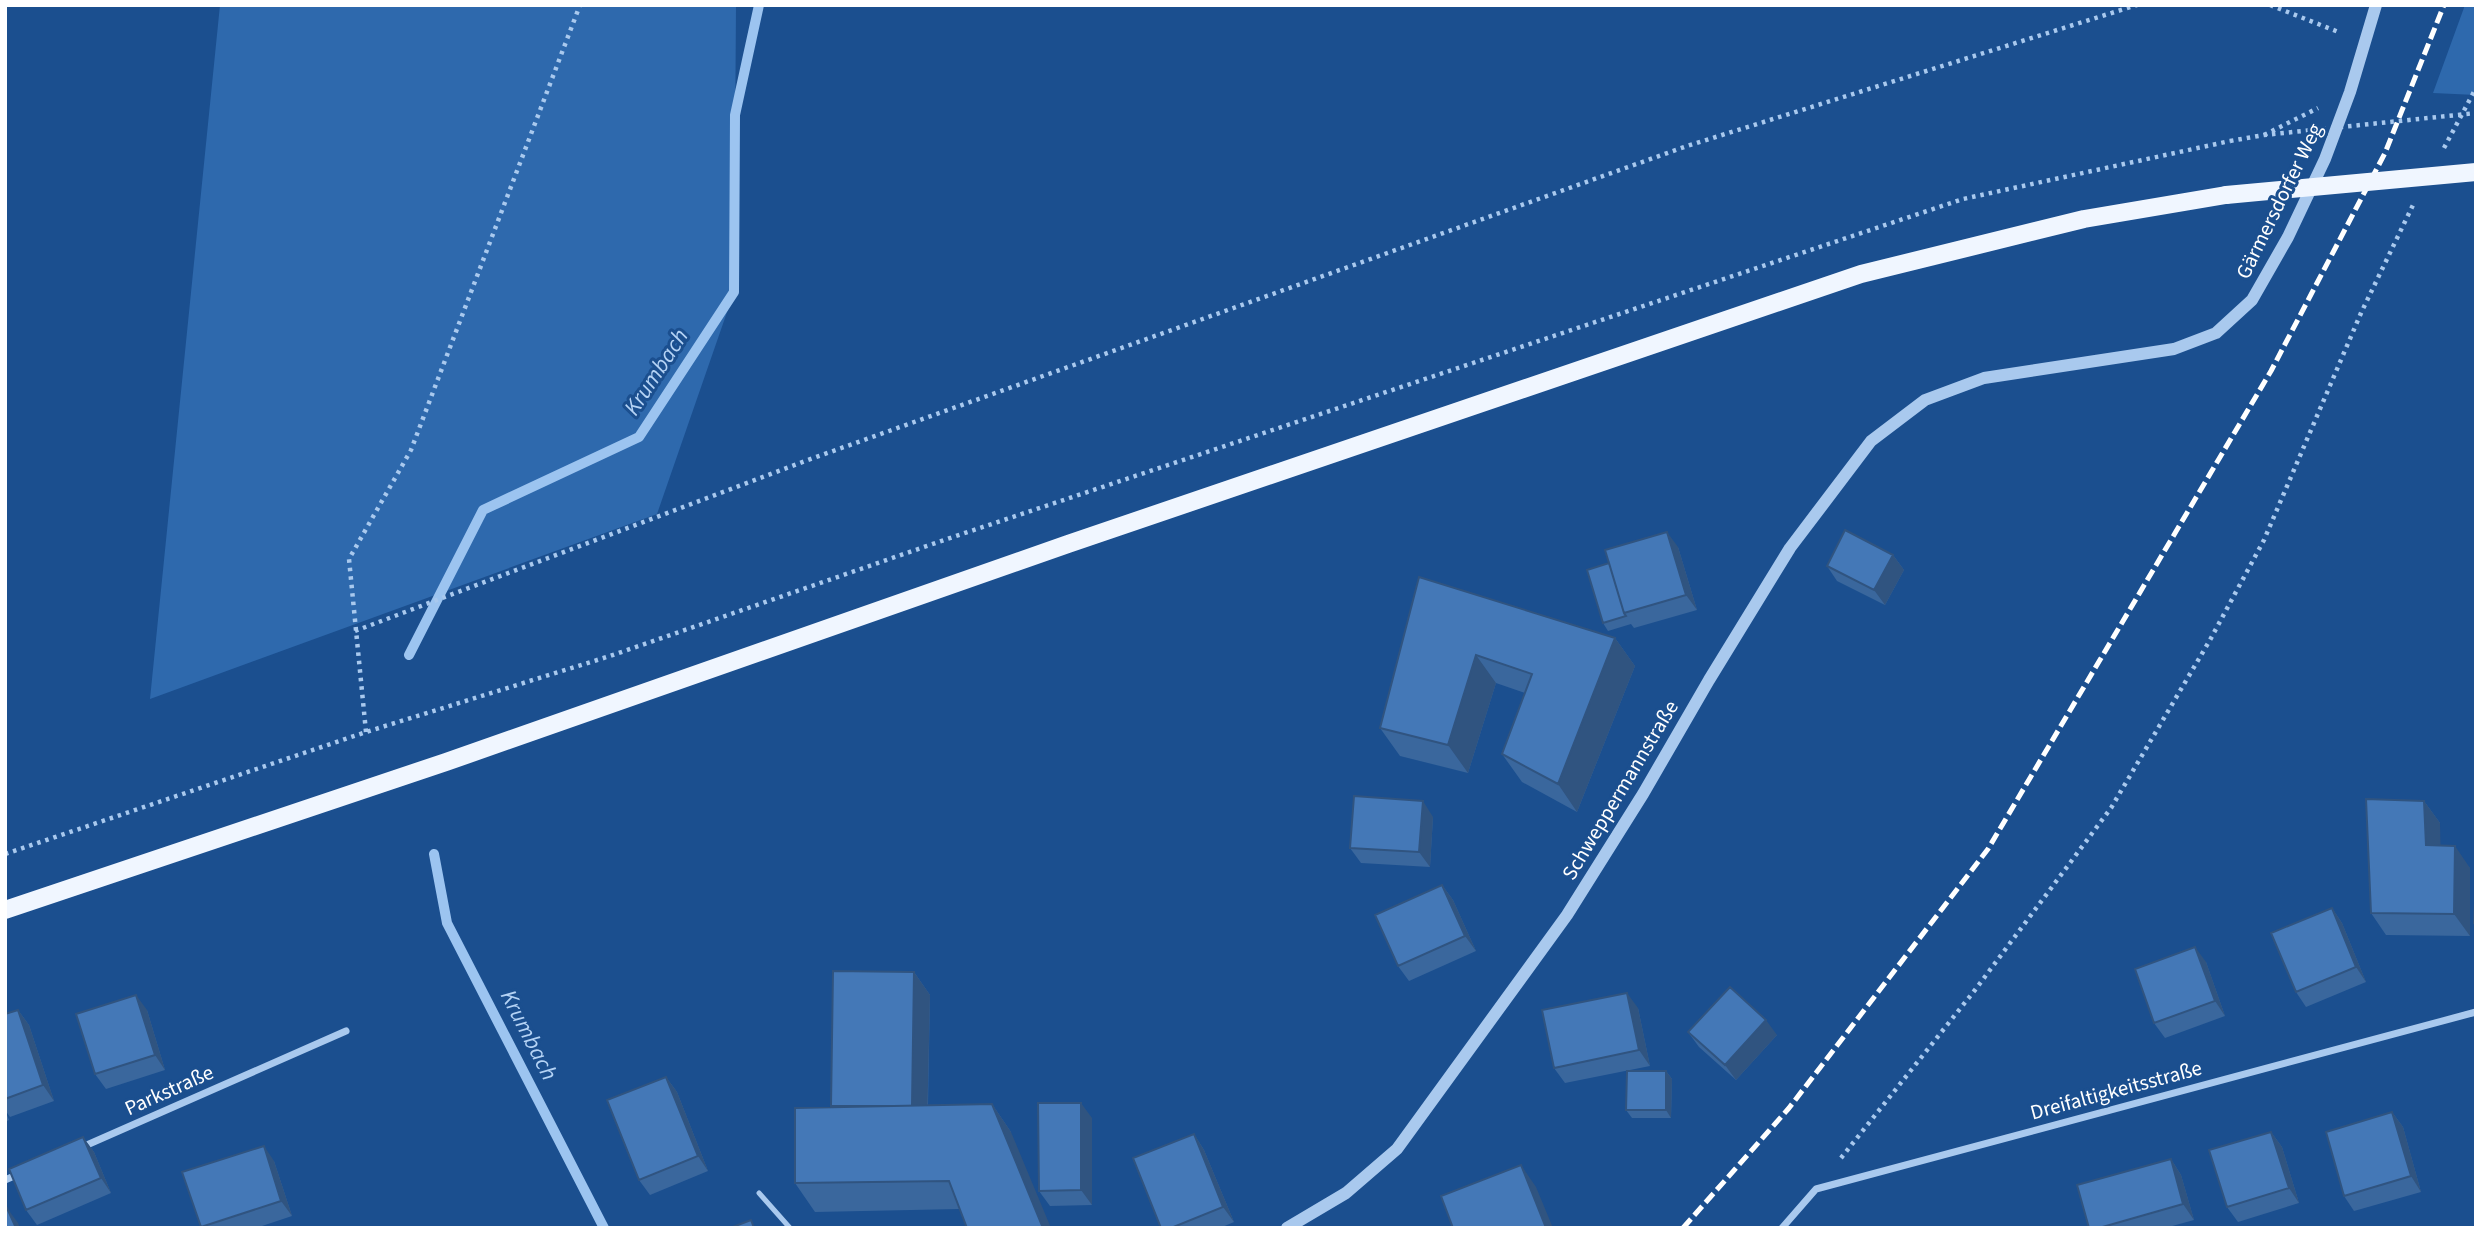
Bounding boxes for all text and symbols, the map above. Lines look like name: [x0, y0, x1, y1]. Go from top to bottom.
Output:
street label: Gärmersdorfer Weg: [2228, 118, 2330, 284]
water label: Krumbach: [616, 322, 696, 422]
street label: Schweppermannstraße: [1554, 694, 1686, 886]
water label: Krumbach: [492, 984, 566, 1086]
street label: Dreifaltigkeitsstraße: [2027, 1053, 2205, 1127]
street label: Parkstraße: [120, 1057, 218, 1123]

